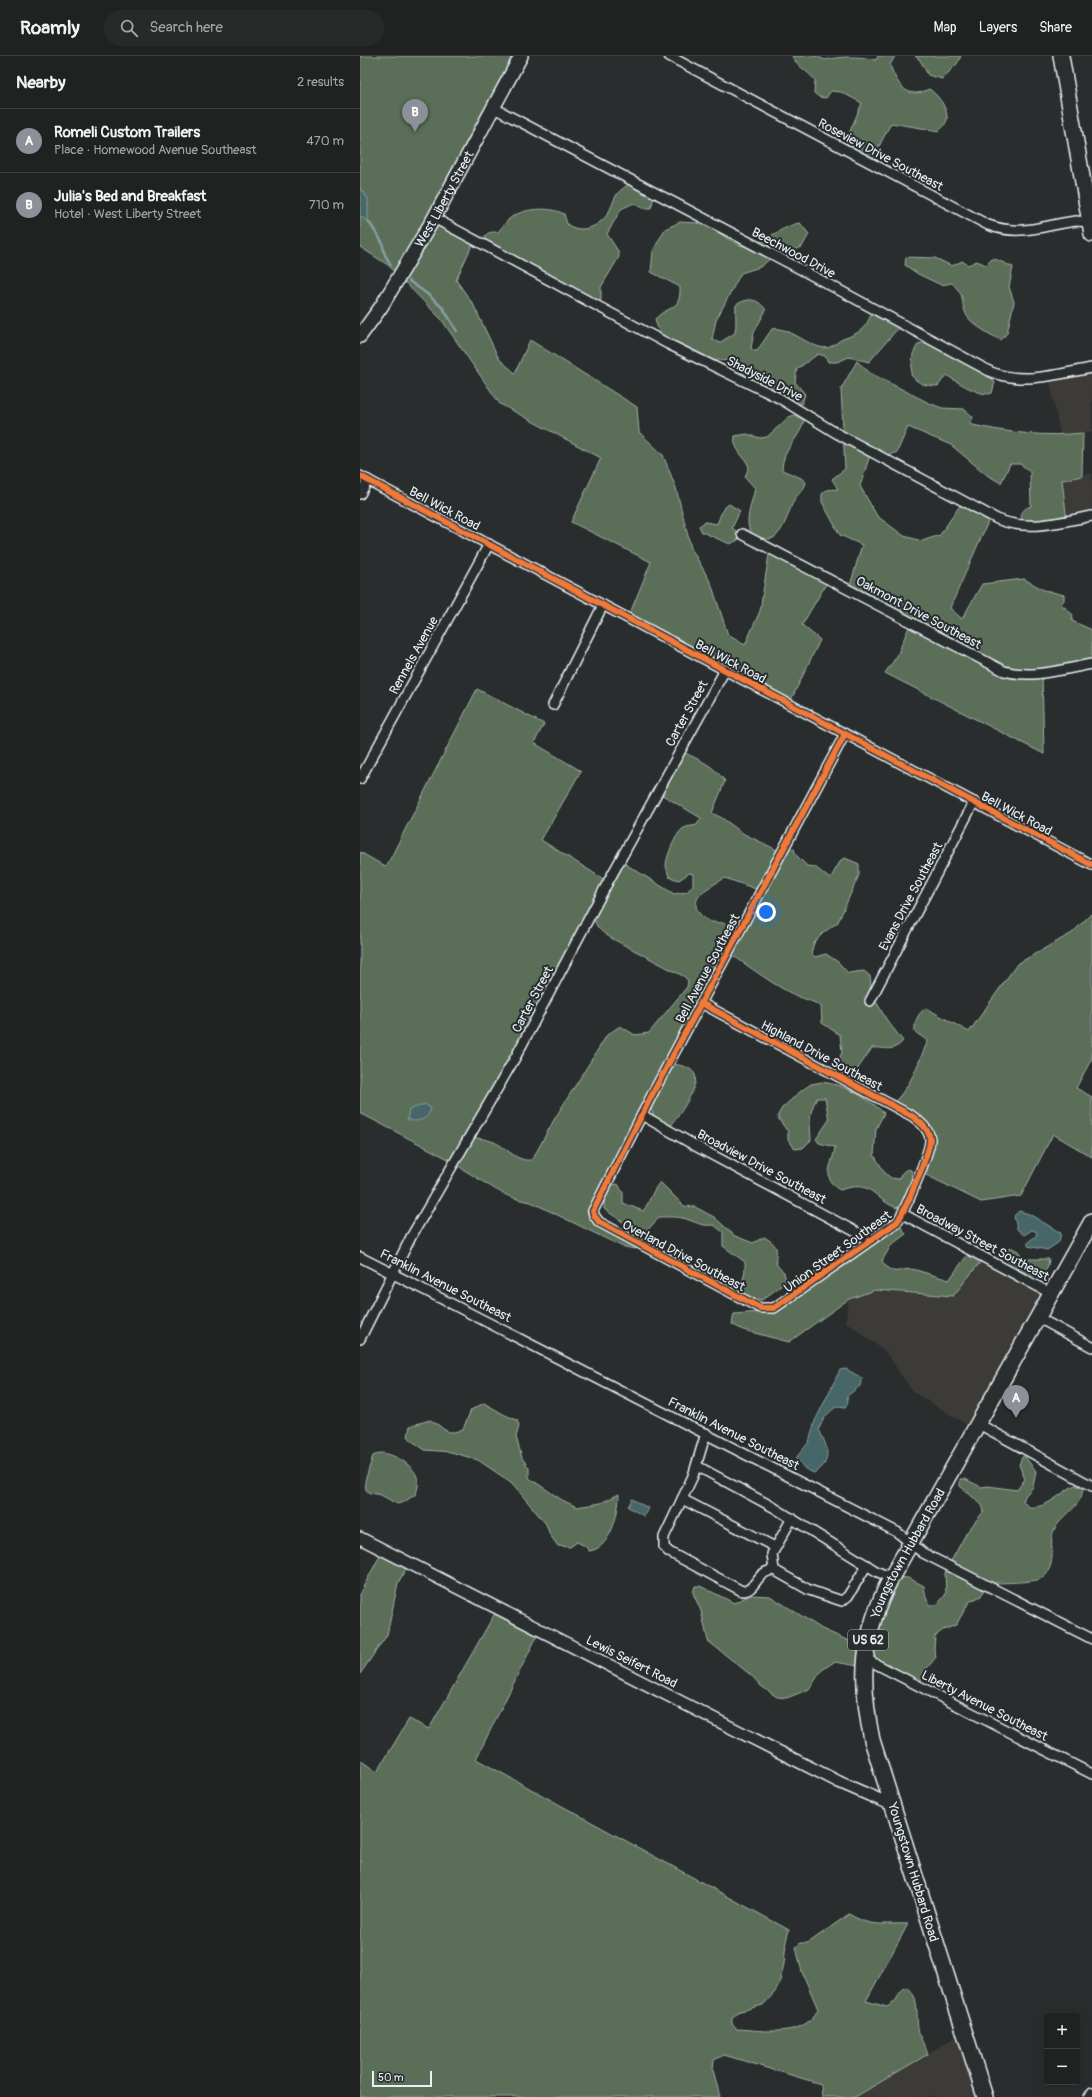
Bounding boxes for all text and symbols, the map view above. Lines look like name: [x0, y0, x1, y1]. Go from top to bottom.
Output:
search box: [104, 10, 384, 46]
text: Roamly: [20, 16, 80, 40]
icon: search: [118, 17, 140, 39]
text: Search here: [150, 18, 223, 37]
text: Map: [934, 19, 957, 36]
text: Layers: [979, 19, 1017, 36]
text: Share: [1039, 19, 1072, 36]
text: Nearby: [16, 72, 65, 93]
text: 2 results: [297, 74, 344, 90]
pin: B: [402, 99, 428, 132]
street label: Roseview Drive Southeast: [815, 115, 947, 195]
text: Romeli Custom Trailers: [54, 123, 200, 142]
text: A: [25, 133, 33, 149]
text: 470 m: [306, 133, 344, 149]
text: Place · Homewood Avenue Southeast: [54, 142, 257, 158]
street label: West Liberty Street: [412, 148, 478, 250]
text: Julia's Bed and Breakfast: [54, 187, 206, 206]
text: B: [25, 197, 33, 213]
text: 710 m: [309, 197, 344, 213]
text: Hotel · West Liberty Street: [54, 206, 201, 222]
street label: Beechwood Drive: [749, 224, 839, 282]
street label: Shadyside Drive: [724, 353, 806, 405]
street label: Bell Wick Road: [406, 484, 483, 534]
street label: Oakmont Drive Southeast: [853, 573, 985, 653]
street label: Rennels Avenue: [386, 613, 442, 697]
street label: Bell Wick Road: [692, 637, 769, 687]
street label: Carter Street: [662, 677, 712, 749]
street label: Bell Wick Road: [978, 789, 1055, 839]
street label: Evans Drive Southeast: [876, 839, 947, 953]
your location: [756, 902, 776, 922]
street label: Bell Avenue Southeast: [672, 910, 744, 1026]
street label: Carter Street: [509, 963, 557, 1035]
street label: Highland Drive Southeast: [758, 1017, 886, 1095]
street label: Broadview Drive Southeast: [694, 1126, 829, 1208]
street label: Broadway Street Southeast: [913, 1201, 1052, 1285]
street label: Union Street Southeast: [781, 1207, 895, 1296]
street label: Overland Drive Southeast: [619, 1217, 748, 1295]
street label: Franklin Avenue Southeast: [377, 1246, 514, 1326]
pin: A: [1003, 1385, 1029, 1418]
street label: Franklin Avenue Southeast: [665, 1394, 802, 1474]
street label: Youngstown Hubbard Road: [867, 1486, 949, 1621]
road number: US 62: [848, 1630, 888, 1650]
street label: Lewis Seifert Road: [583, 1632, 680, 1692]
street label: Liberty Avenue Southeast: [919, 1667, 1051, 1745]
street label: Youngstown Hubbard Road: [884, 1800, 942, 1944]
map controls: [1044, 2013, 1080, 2085]
button: +: [1044, 2013, 1080, 2049]
button: −: [1044, 2049, 1080, 2085]
scale bar: [372, 2069, 432, 2088]
text: 50 m: [378, 2071, 404, 2084]

